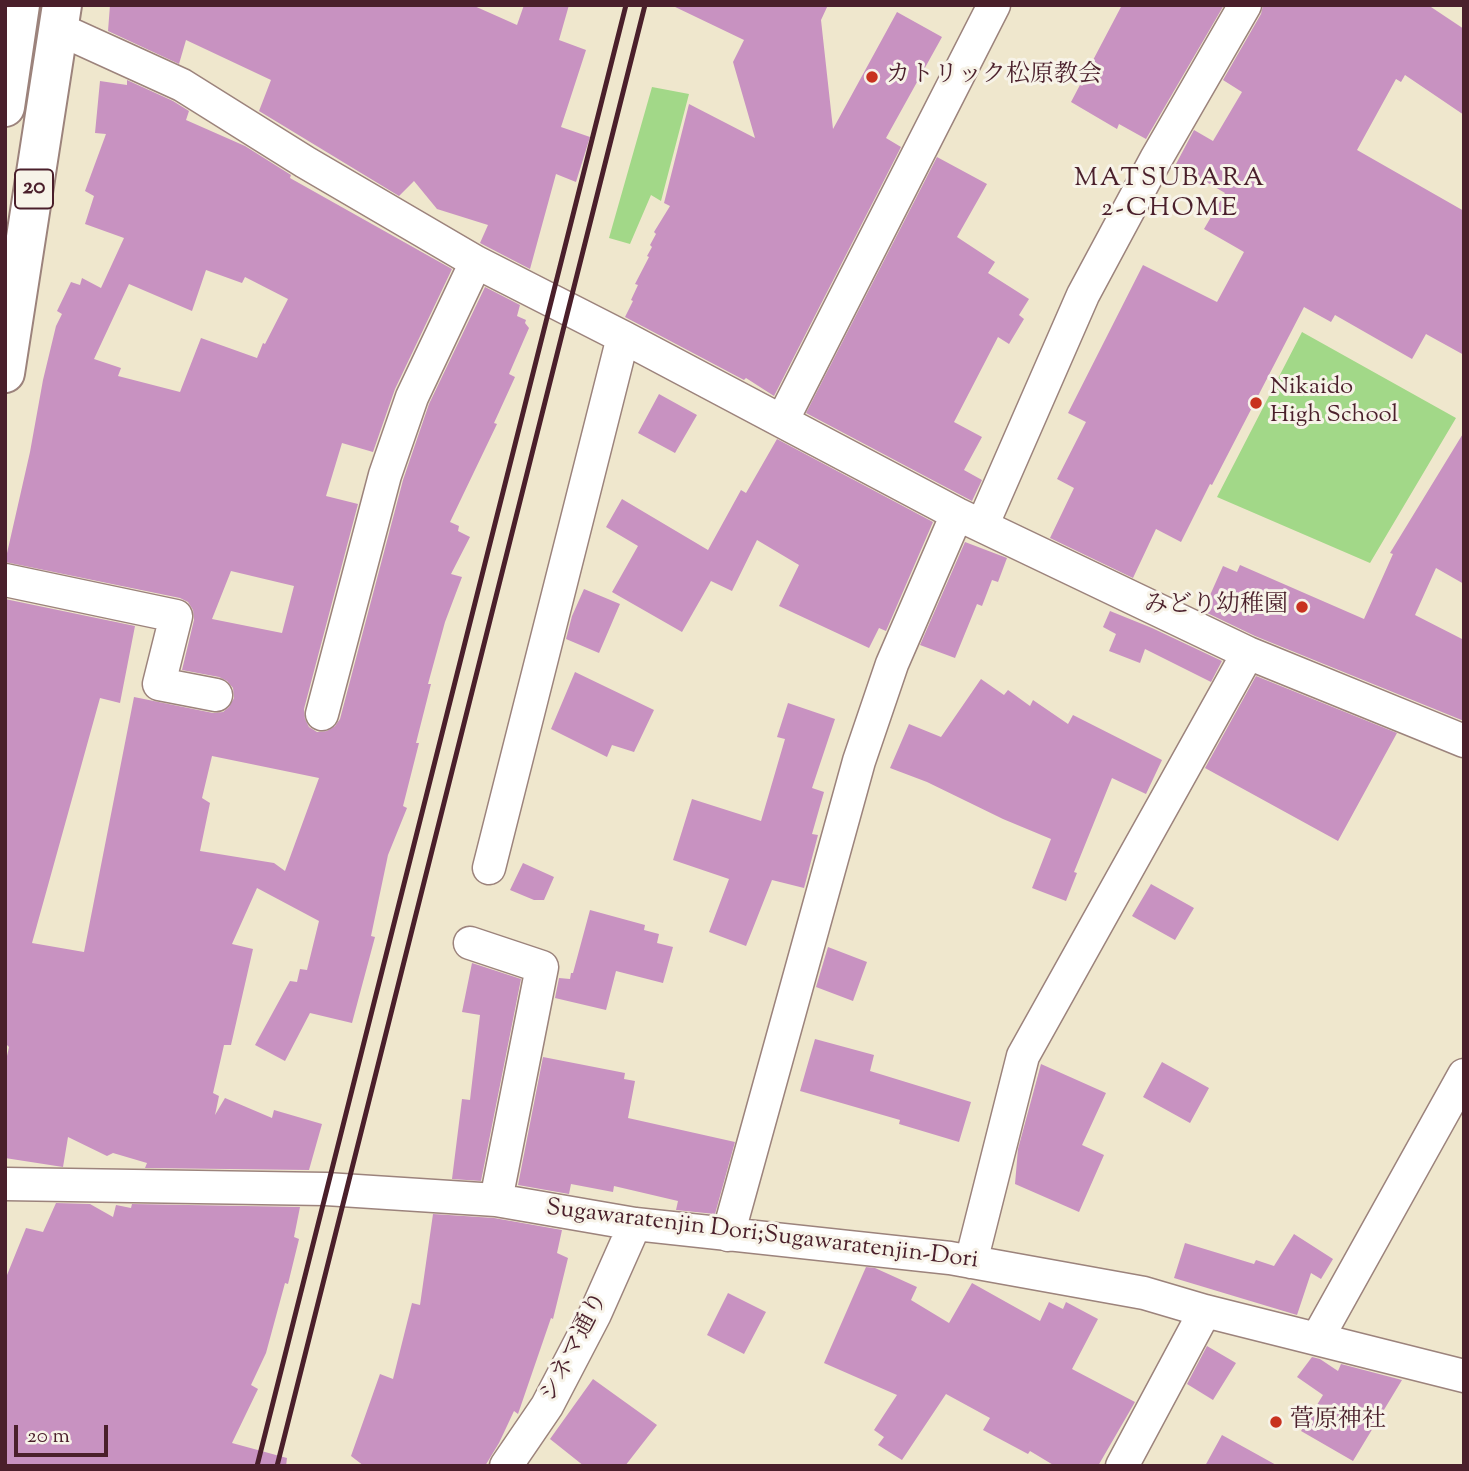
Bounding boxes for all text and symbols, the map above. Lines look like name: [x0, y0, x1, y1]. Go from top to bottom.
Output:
place label: カトリック松原教会: [886, 63, 1102, 91]
marker: カトリック松原教会: [864, 69, 880, 85]
district label: MATSUBARA 2-CHOME: [1075, 165, 1265, 227]
road number: 20: [15, 170, 53, 208]
place label: Nikaido High School: [1270, 375, 1398, 431]
marker: Nikaido High School: [1248, 395, 1264, 411]
place label: みどり幼稚園: [1144, 593, 1288, 621]
marker: みどり幼稚園: [1294, 599, 1310, 615]
street label: Sugawaratenjin Dori;Sugawaratenjin-Dori: [544, 1195, 980, 1277]
street label: シネマ通り: [536, 1288, 616, 1408]
place label: 菅原神社: [1290, 1408, 1386, 1436]
scale bar: [18, 1412, 112, 1456]
marker: 菅原神社: [1268, 1414, 1284, 1430]
text: 20 m: [27, 1422, 70, 1452]

